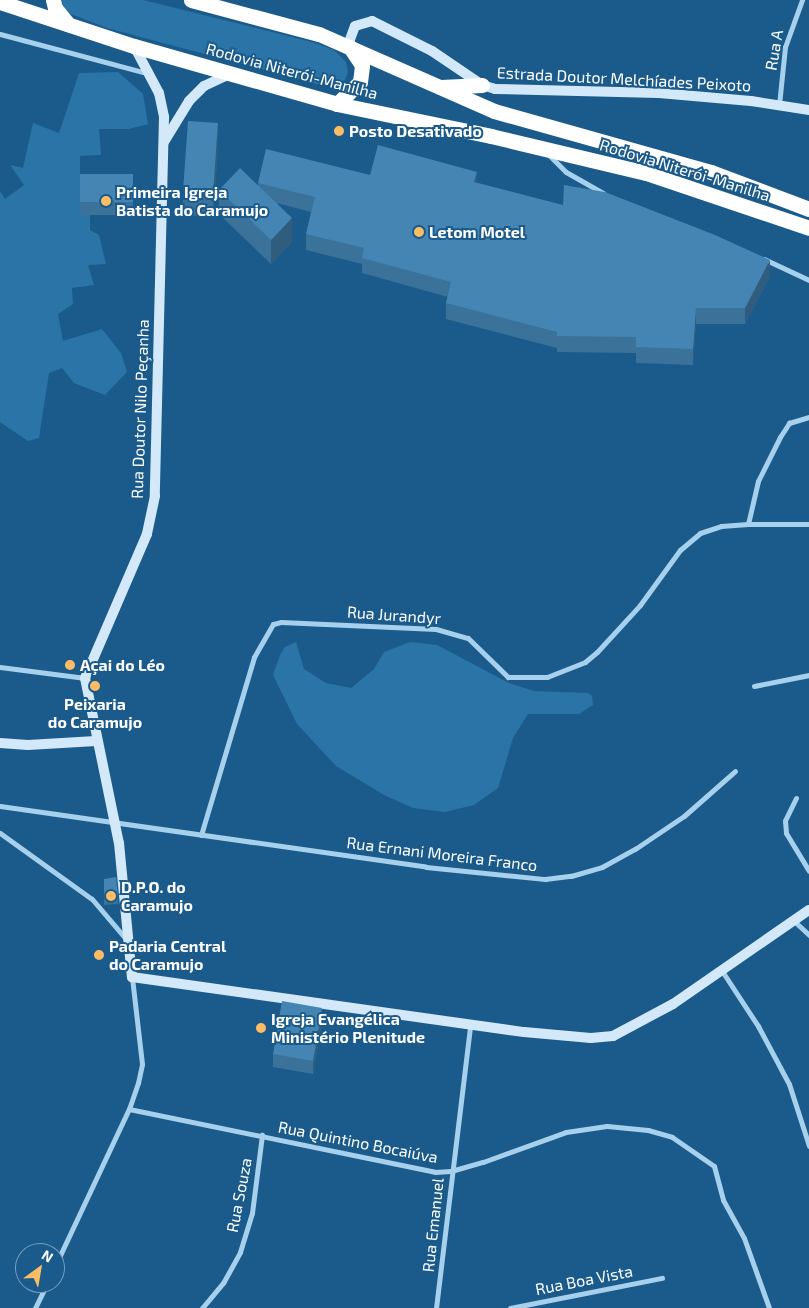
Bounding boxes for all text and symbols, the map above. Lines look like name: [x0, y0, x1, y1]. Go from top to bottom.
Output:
street label: Rua A: [761, 28, 787, 72]
street label: Rodovia Niterói-Manilha: [204, 39, 380, 103]
street label: Estrada Doutor Melchíades Peixoto: [496, 63, 752, 95]
place label: Posto Desativado: [349, 121, 482, 141]
marker: Posto Desativado: [333, 125, 345, 137]
street label: Rodovia Niterói-Manilha: [597, 135, 773, 205]
place label: Primeira Igreja Batista do Caramujo: [116, 182, 268, 220]
marker: Primeira Igreja Batista do Caramujo: [100, 195, 112, 207]
place label: Letom Motel: [429, 222, 525, 242]
marker: Letom Motel: [413, 226, 425, 238]
street label: Rua Doutor Nilo Peçanha: [127, 319, 153, 499]
street label: Rua Jurandyr: [346, 602, 442, 628]
place label: Açai do Léo: [80, 655, 165, 675]
marker: Açai do Léo: [64, 659, 76, 671]
marker: Peixaria do Caramujo: [89, 680, 101, 692]
place label: Peixaria do Caramujo: [48, 694, 142, 732]
street label: Rua Ernani Moreira Franco: [346, 833, 538, 875]
place label: D.P.O. do Caramujo: [121, 877, 193, 915]
marker: D.P.O. do Caramujo: [105, 890, 117, 902]
place label: Padaria Central do Caramujo: [109, 936, 226, 974]
marker: Padaria Central do Caramujo: [93, 949, 105, 961]
place label: Igreja Evangélica Ministério Plenitude: [271, 1009, 425, 1047]
marker: Igreja Evangélica Ministério Plenitude: [255, 1022, 267, 1034]
street label: Rua Quintino Bocaiúva: [276, 1117, 440, 1167]
street label: Rua Souza: [222, 1156, 256, 1234]
street label: Rua Emanuel: [418, 1177, 448, 1273]
north arrow: [15, 1243, 65, 1293]
text: N: [39, 1246, 56, 1266]
street label: Rua Boa Vista: [533, 1261, 635, 1299]

